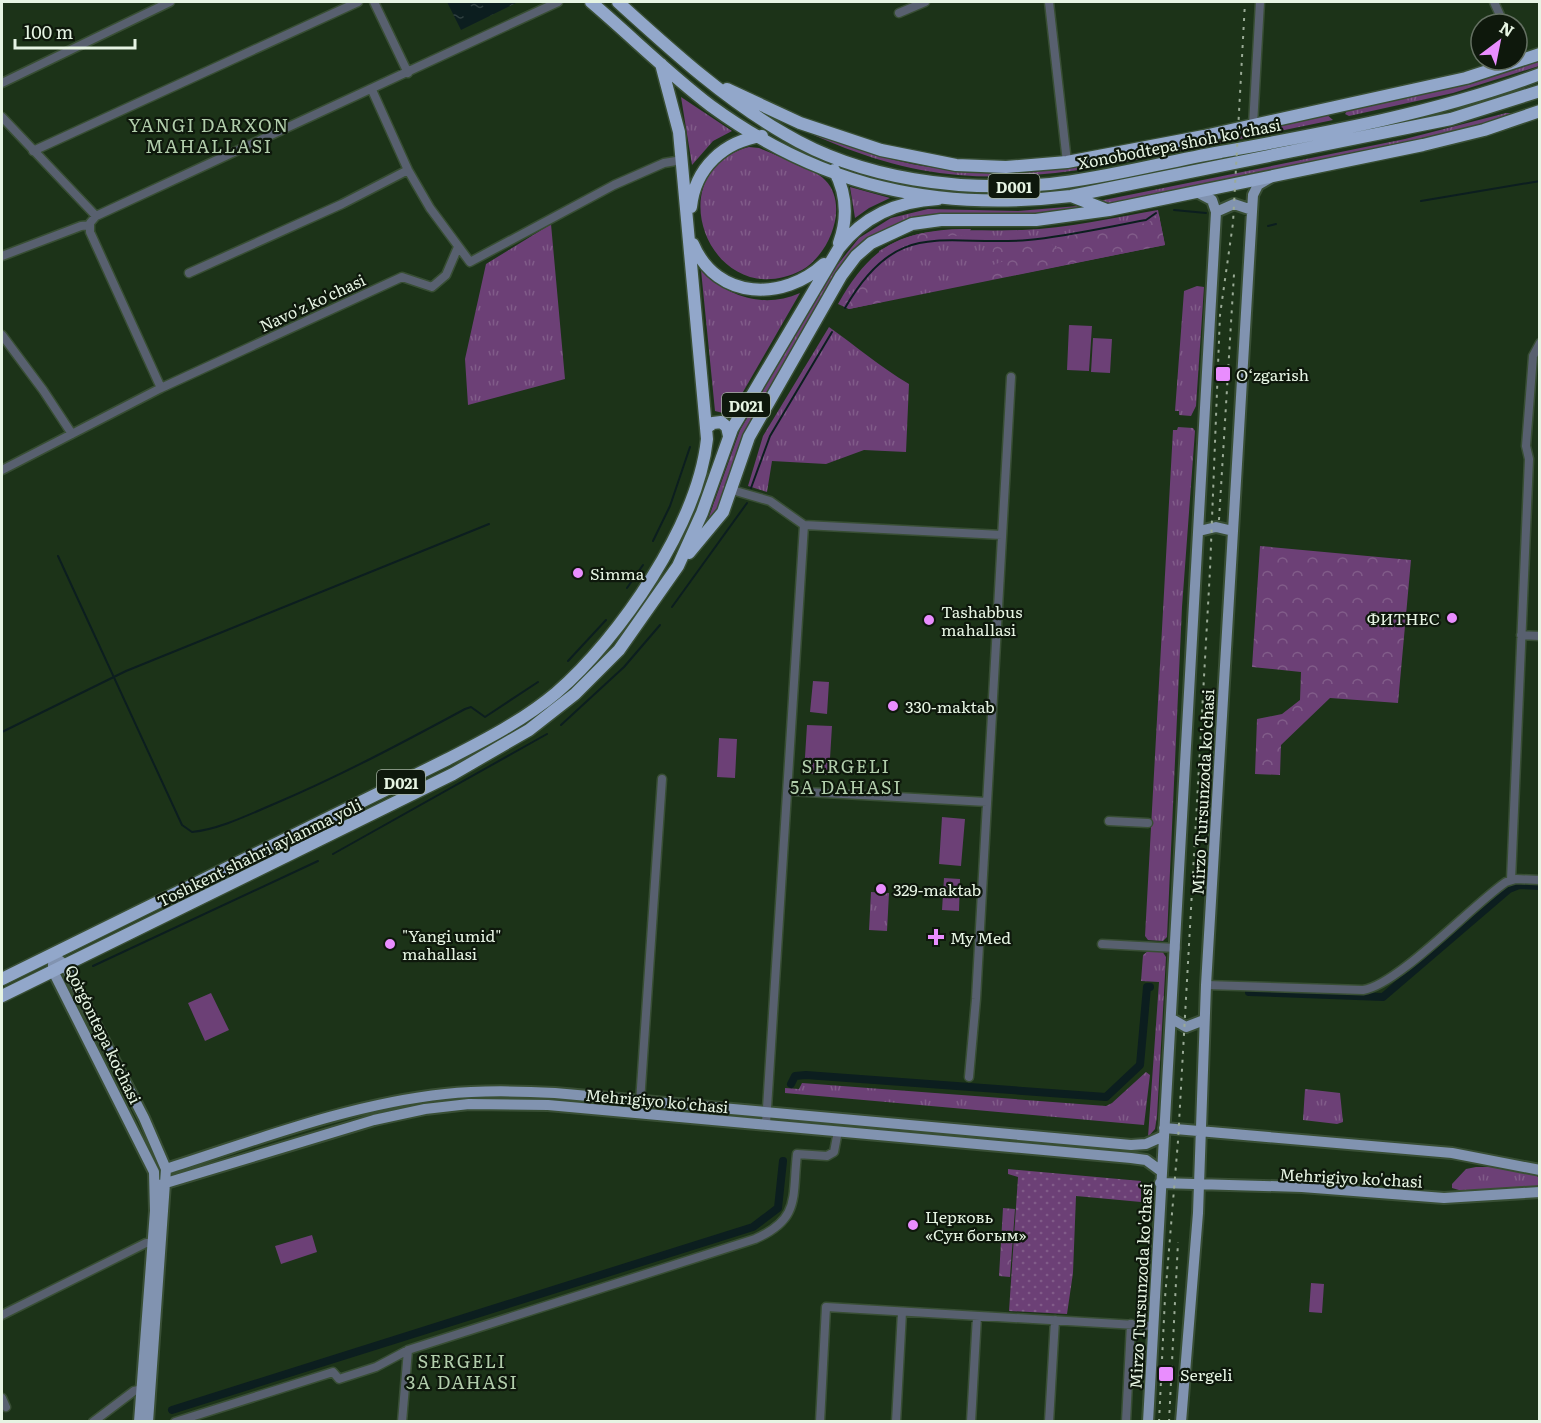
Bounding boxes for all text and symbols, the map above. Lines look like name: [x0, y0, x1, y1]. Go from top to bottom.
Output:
scale bar: [15, 12, 135, 50]
north arrow: [1469, 12, 1529, 72]
text: N: [1495, 15, 1520, 42]
text: 100 m: [24, 18, 73, 45]
district label: YANGI DARXON MAHALLASI: [128, 111, 290, 159]
street label: Xonobodtepa shoh ko'chasi: [1075, 112, 1283, 174]
road number: D001: [988, 174, 1040, 198]
street label: Navo'z ko'chasi: [255, 267, 369, 337]
place label: O‘zgarish: [1236, 362, 1309, 386]
marker: O‘zgarish: [1214, 365, 1232, 383]
road number: D021: [722, 393, 770, 417]
place label: Simma: [590, 561, 645, 585]
marker: Simma: [571, 566, 585, 580]
place label: Tashabbus mahallasi: [941, 599, 1022, 641]
place label: ФИТНЕС: [1367, 606, 1440, 630]
marker: ФИТНЕС: [1445, 611, 1459, 625]
marker: Tashabbus mahallasi: [922, 613, 936, 627]
street label: Mirzo Tursunzoda ko'chasi: [1185, 688, 1219, 896]
place label: 330-maktab: [905, 694, 995, 718]
marker: 330-maktab: [886, 699, 900, 713]
district label: SERGELI 5A DAHASI: [790, 752, 902, 800]
road number: D021: [377, 770, 425, 794]
street label: Toshkent shahri aylanma yoʻli: [153, 792, 365, 912]
place label: 329-maktab: [893, 877, 981, 901]
marker: 329-maktab: [874, 882, 888, 896]
place label: "Yangi umid" mahallasi: [402, 923, 502, 965]
place label: My Med: [950, 925, 1011, 949]
marker: My Med: [927, 928, 945, 946]
marker: "Yangi umid" mahallasi: [383, 937, 397, 951]
street label: Qoʻrgʻontepa koʻchasi: [60, 960, 148, 1108]
street label: Mehrigiyo ko'chasi: [584, 1082, 730, 1118]
street label: Mehrigiyo ko'chasi: [1279, 1161, 1423, 1193]
street label: Mirzo Tursunzoda ko'chasi: [1123, 1182, 1157, 1390]
place label: Церковь «Сун богым»: [925, 1204, 1027, 1246]
marker: Церковь «Сун богым»: [906, 1218, 920, 1232]
district label: SERGELI 3A DAHASI: [406, 1347, 518, 1395]
place label: Sergeli: [1180, 1362, 1233, 1386]
marker: Sergeli: [1157, 1365, 1175, 1383]

